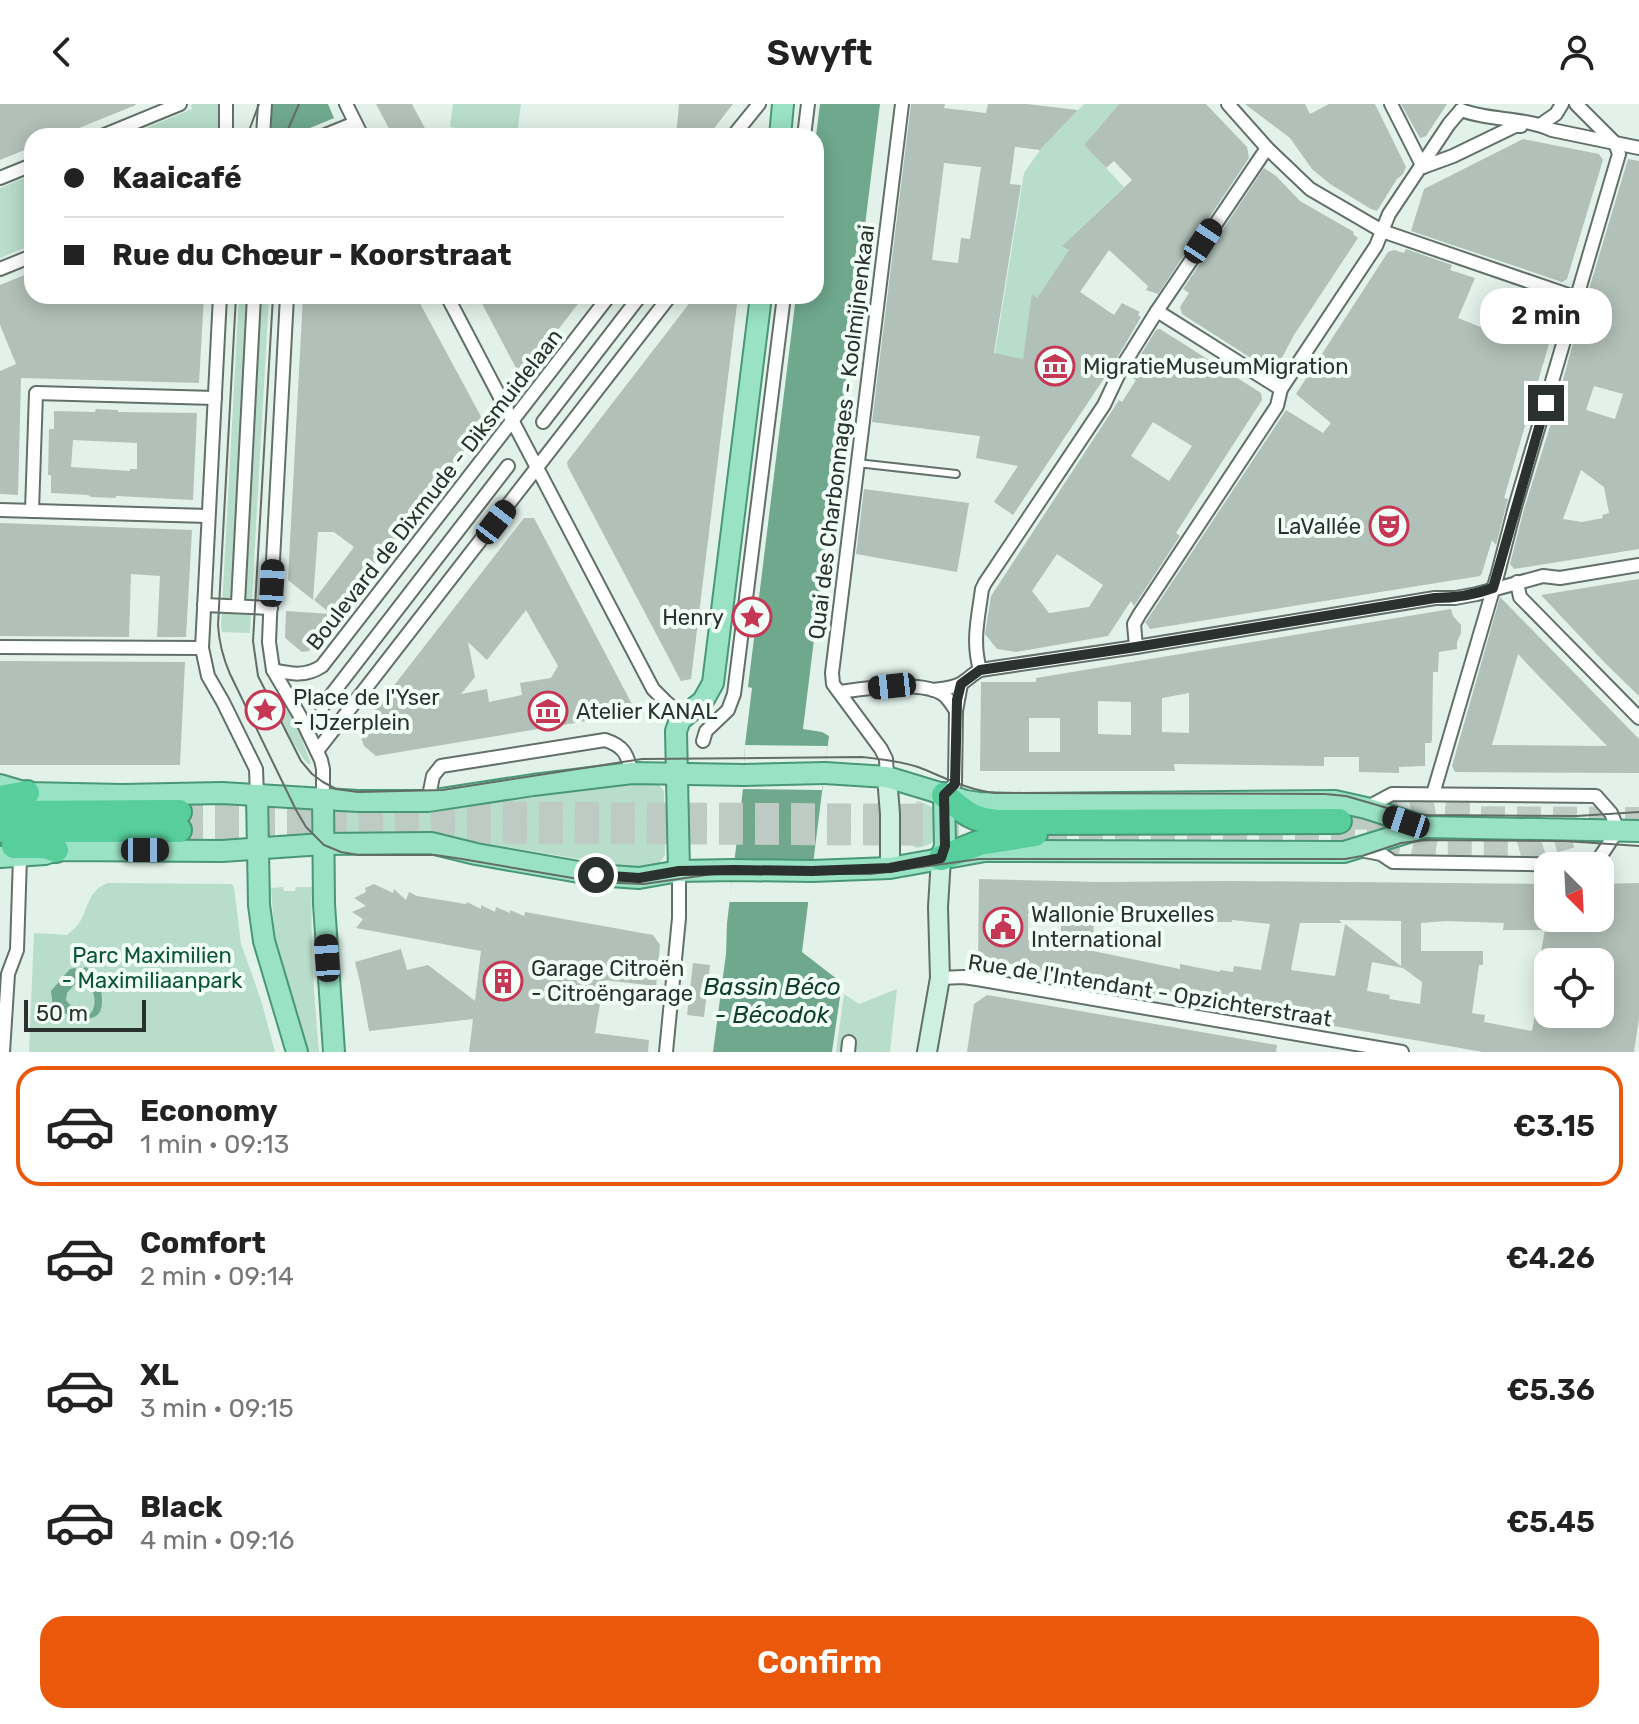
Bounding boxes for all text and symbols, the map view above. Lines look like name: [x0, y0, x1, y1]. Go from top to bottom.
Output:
icon: back: [40, 30, 84, 74]
icon: person: [1555, 30, 1599, 74]
text: Swyft: [767, 31, 872, 74]
text: Kaaicafé: [112, 160, 242, 196]
car: [1180, 214, 1226, 268]
street label: Quai des Charbonnages - Koolmijnenkaai: [803, 223, 880, 641]
text: Rue du Chœur - Koorstraat: [112, 237, 512, 273]
callout: 2 min: [1480, 287, 1612, 343]
text: 2 min: [1511, 300, 1581, 331]
street label: Boulevard de Dixmude - Diksmuidelaan: [300, 323, 568, 655]
museum icon: MigratieMuseumMigration: [1034, 345, 1076, 387]
place label: MigratieMuseumMigration: [1083, 353, 1348, 380]
route end: [1528, 385, 1564, 421]
car: [472, 496, 520, 548]
theatre icon: LaVallée: [1368, 505, 1410, 547]
place label: LaVallée: [1277, 513, 1361, 540]
car: [259, 558, 285, 608]
place icon: Henry: [731, 596, 773, 638]
place label: Henry: [662, 604, 724, 631]
car: [867, 672, 917, 700]
place label: Place de l'Yser - IJzerplein: [293, 684, 440, 736]
place icon: Place de l'Yser - IJzerplein: [244, 689, 286, 731]
museum icon: Atelier KANAL: [527, 690, 569, 732]
place label: Atelier KANAL: [576, 698, 718, 725]
car: [1379, 803, 1433, 841]
car: [121, 838, 169, 862]
north arrow: [1534, 852, 1614, 932]
map controls: [1534, 852, 1614, 1028]
route start: [578, 857, 614, 893]
place label: Wallonie Bruxelles International: [1031, 901, 1214, 953]
public building icon: Wallonie Bruxelles International: [982, 906, 1024, 948]
car: [313, 933, 341, 983]
park label: Parc Maximilien - Maximiliaanpark: [62, 942, 243, 994]
street label: Rue de l'Intendant - Opzichterstraat: [966, 948, 1334, 1033]
button: locate: [1534, 948, 1614, 1028]
place label: Garage Citroën - Citroëngarage: [531, 955, 693, 1007]
building icon: Garage Citroën - Citroëngarage: [482, 960, 524, 1002]
water label: Bassin Béco - Bécodok: [703, 973, 841, 1029]
scale bar: [24, 996, 146, 1032]
text: 50 m: [36, 1000, 88, 1027]
icon: car: [44, 1090, 116, 1162]
text: Economy: [140, 1093, 278, 1129]
text: €3.15: [1513, 1108, 1595, 1144]
text: 1 min · 09:13: [140, 1129, 289, 1160]
icon: car: [44, 1222, 116, 1294]
text: Comfort: [140, 1225, 266, 1261]
text: €4.26: [1506, 1240, 1595, 1276]
text: 2 min · 09:14: [140, 1261, 294, 1292]
icon: car: [44, 1354, 116, 1426]
text: XL: [140, 1357, 179, 1393]
text: €5.36: [1506, 1372, 1595, 1408]
text: 3 min · 09:15: [140, 1393, 294, 1424]
icon: car: [44, 1486, 116, 1558]
text: Black: [140, 1489, 223, 1525]
text: €5.45: [1506, 1504, 1595, 1540]
text: 4 min · 09:16: [140, 1525, 294, 1556]
button: Confirm: [40, 1616, 1599, 1708]

